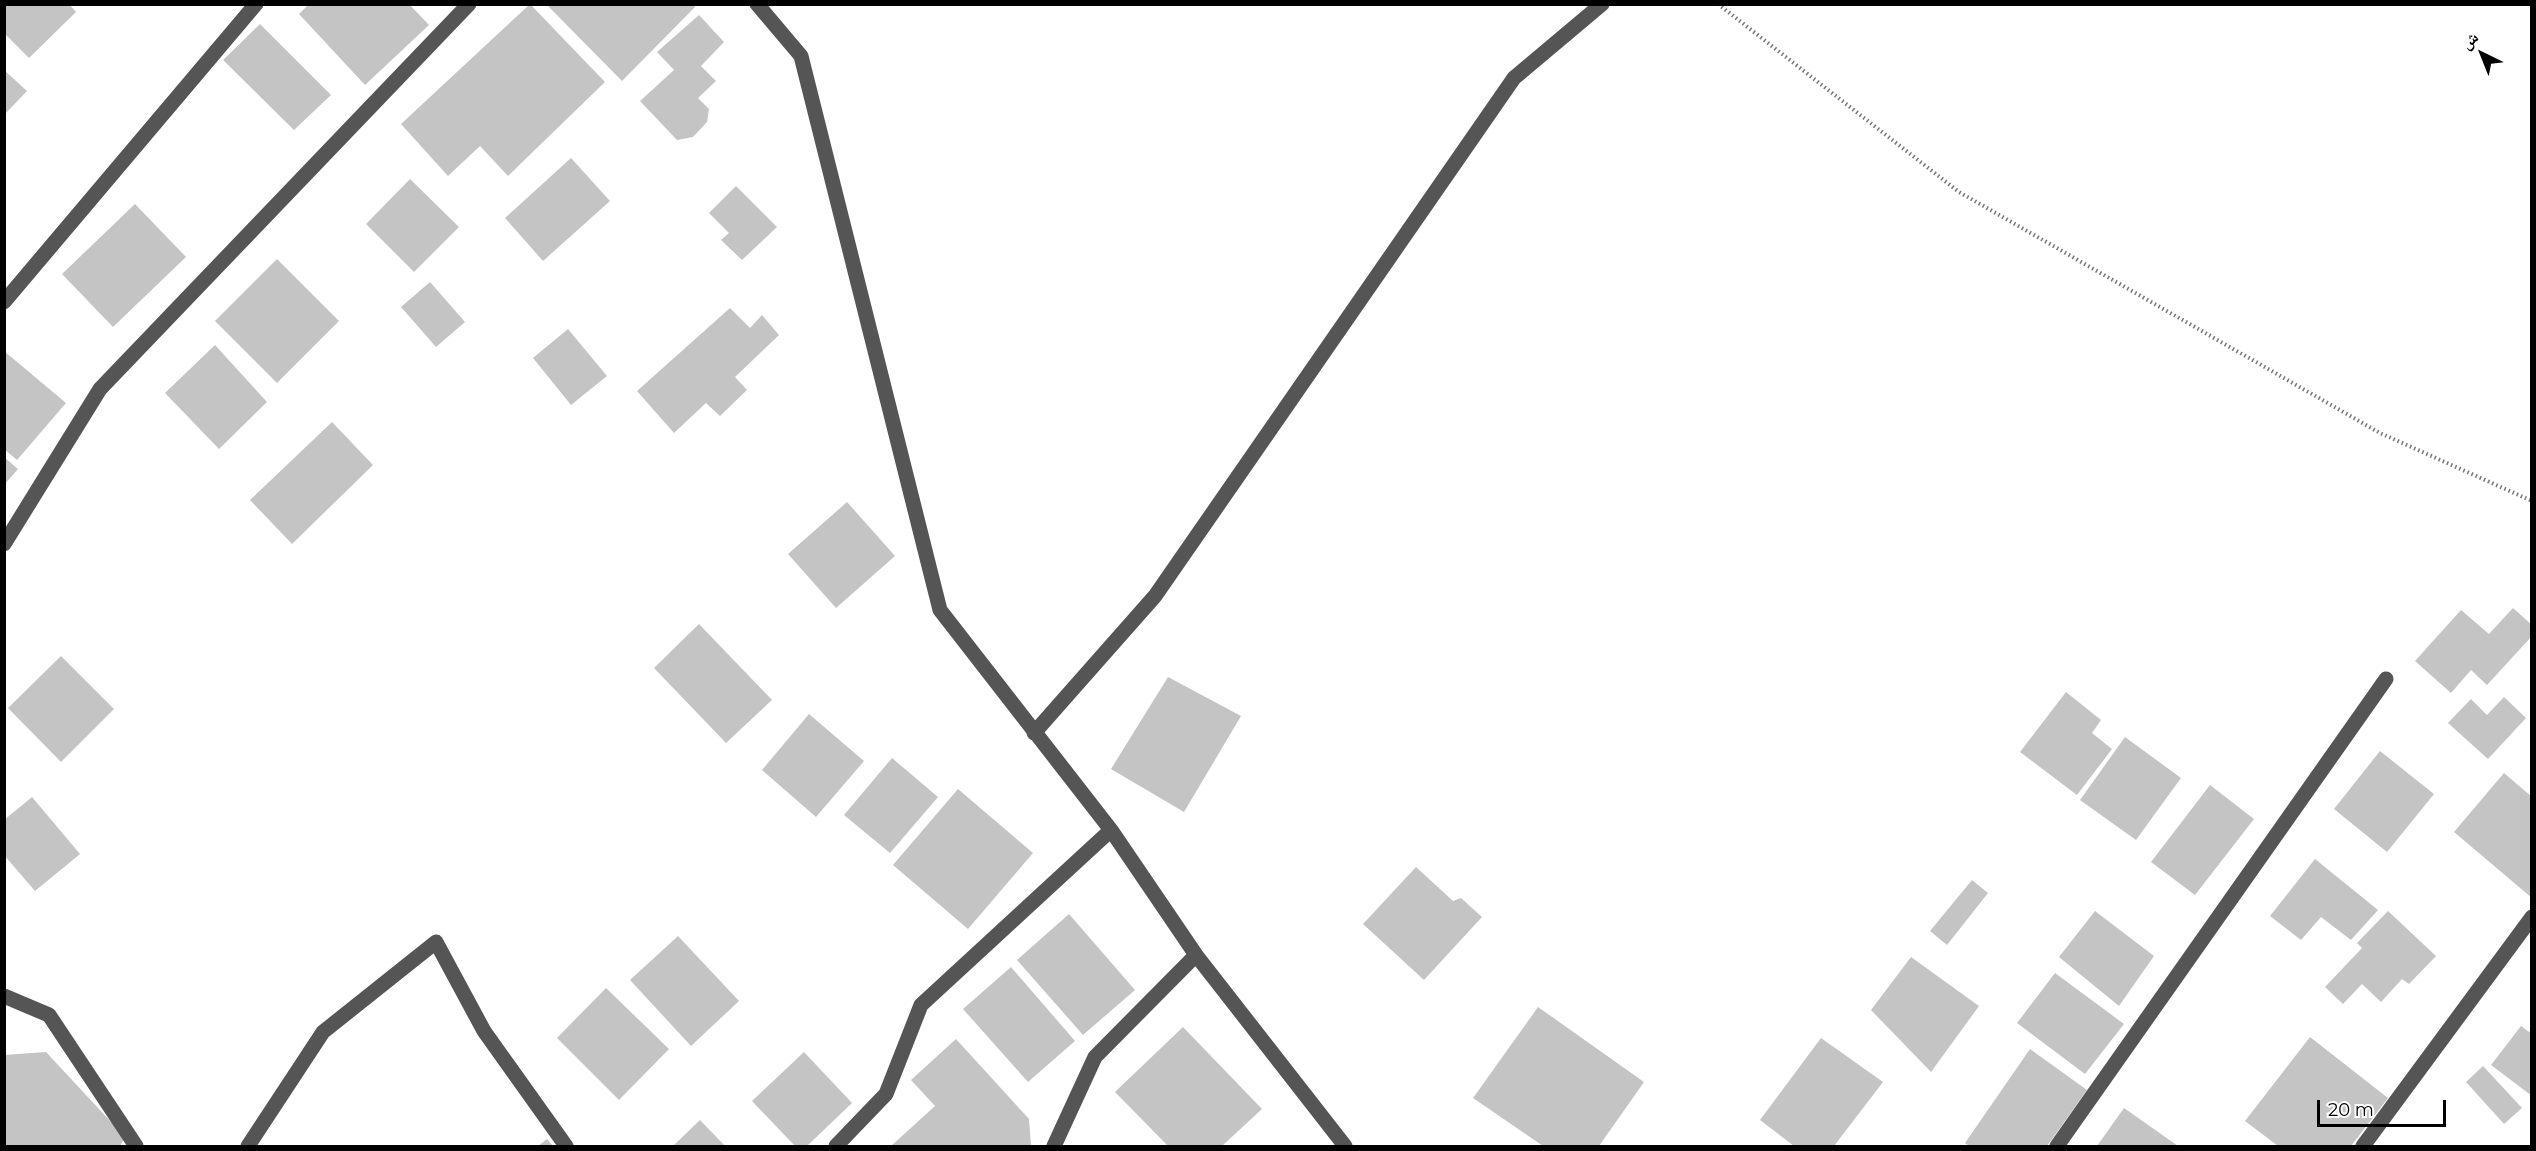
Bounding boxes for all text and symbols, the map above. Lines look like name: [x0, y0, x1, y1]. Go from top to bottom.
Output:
north arrow: [2452, 24, 2512, 84]
text: ش: [2457, 28, 2482, 53]
scale bar: [2320, 1088, 2449, 1126]
text: 20 m: [2328, 1099, 2374, 1121]

